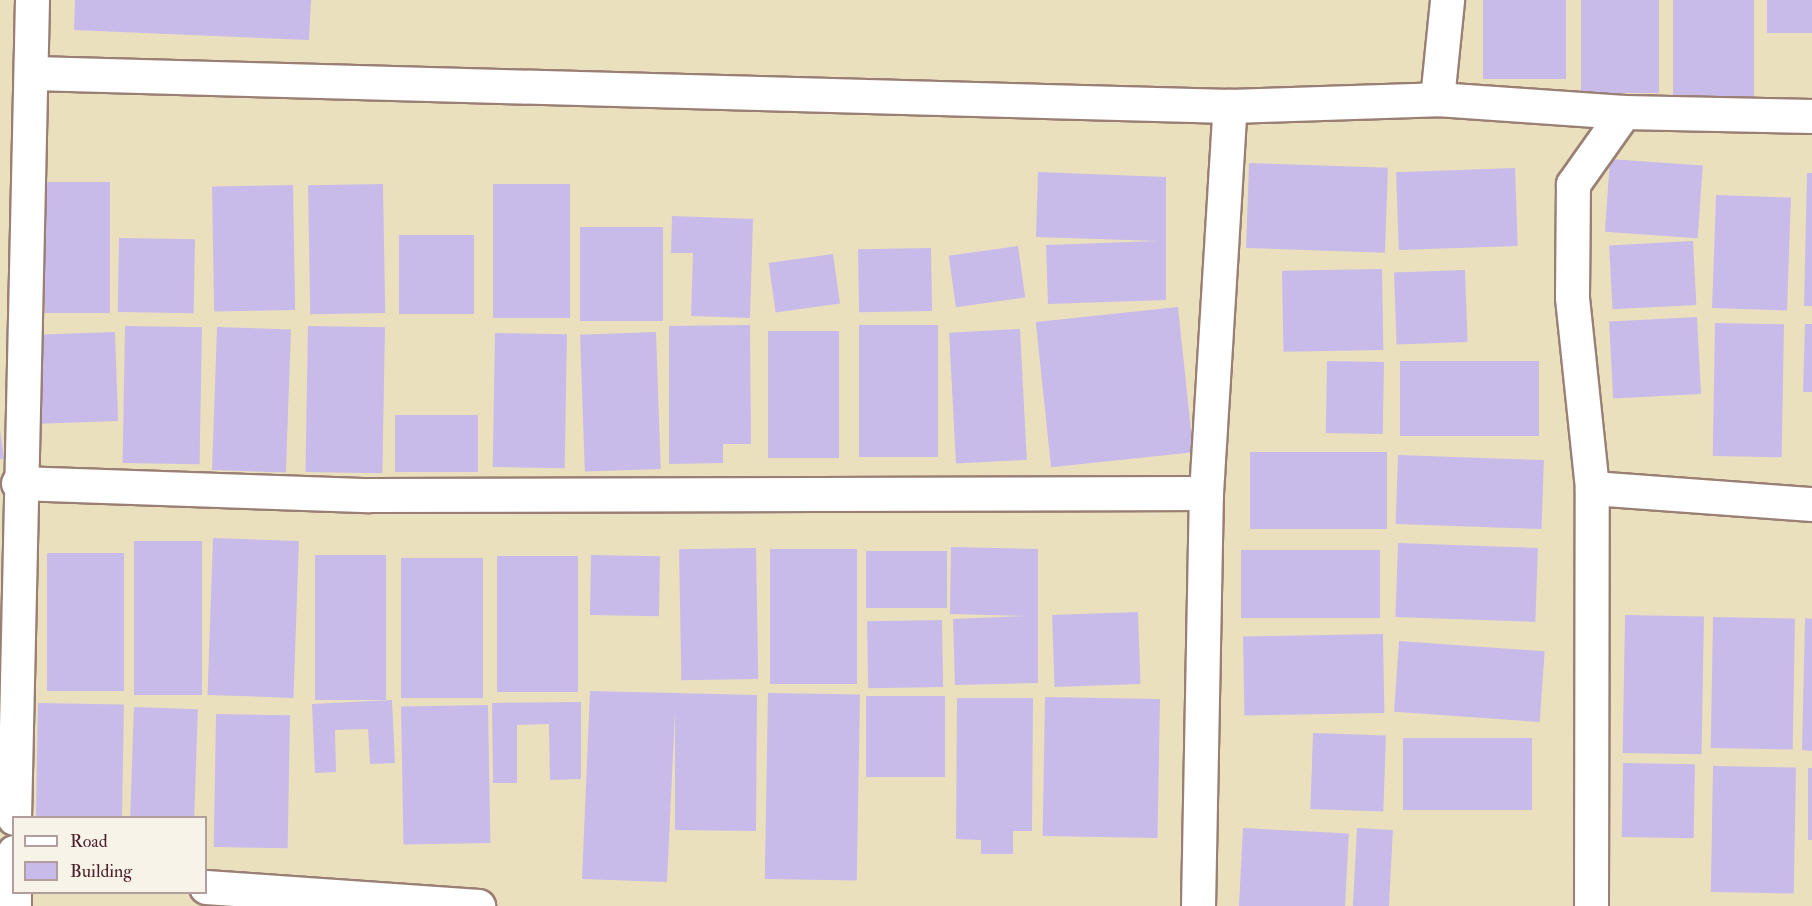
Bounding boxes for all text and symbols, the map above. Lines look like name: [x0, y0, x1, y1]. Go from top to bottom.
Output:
legend: [12, 816, 207, 894]
text: Road: [70, 830, 108, 853]
text: Building: [70, 860, 132, 883]

